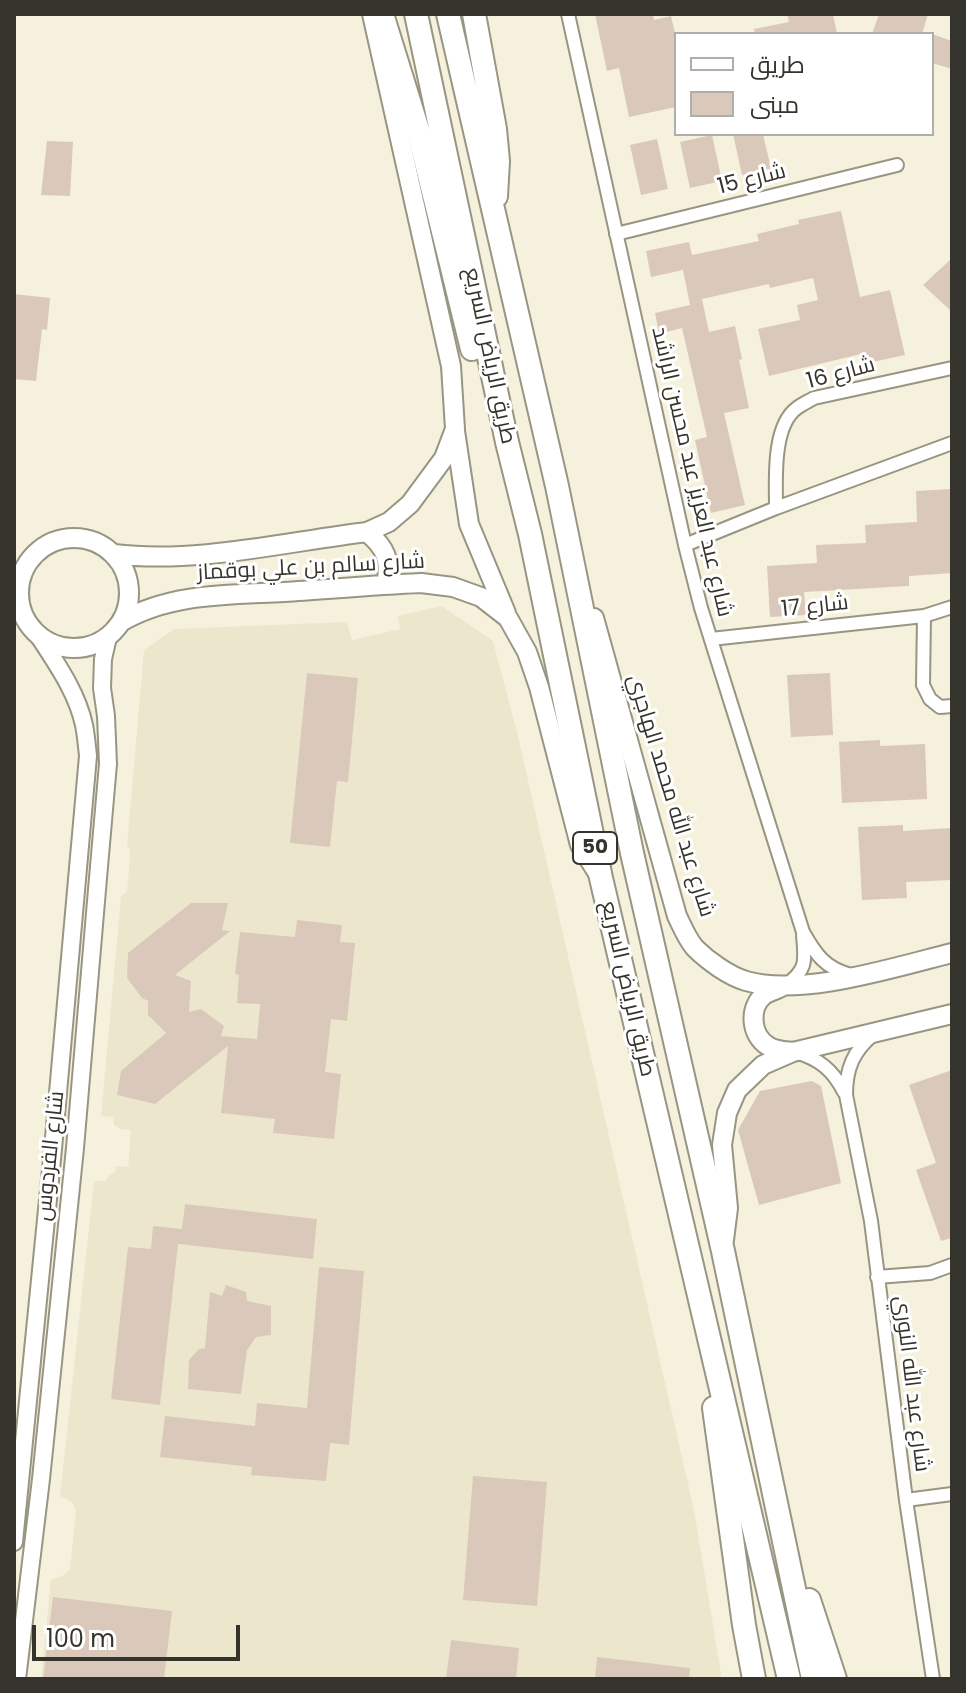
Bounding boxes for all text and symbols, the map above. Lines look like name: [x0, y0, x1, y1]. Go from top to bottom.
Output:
legend: [674, 32, 934, 136]
text: طريق: [750, 48, 805, 81]
text: مبنى: [750, 88, 799, 121]
street label: شارع 15: [715, 159, 789, 201]
street label: طريق الرياض السريع: [457, 265, 521, 447]
street label: شارع عبد العزيز عبد محسن الراشد: [645, 324, 737, 620]
street label: شارع 16: [804, 352, 878, 396]
street label: شارع سالم بن علي بوقماز: [197, 549, 425, 587]
street label: شارع 17: [780, 590, 850, 624]
street label: شارع عبد الله محمد الهاجري: [621, 672, 719, 920]
road number: 50: [573, 832, 617, 864]
street label: طريق الرياض السريع: [594, 899, 660, 1079]
street label: شارع الفردوس: [31, 1090, 71, 1222]
street label: شارع عبد الله النوري: [887, 1294, 935, 1474]
scale bar: [36, 1609, 244, 1659]
text: 100 m: [46, 1622, 115, 1655]

